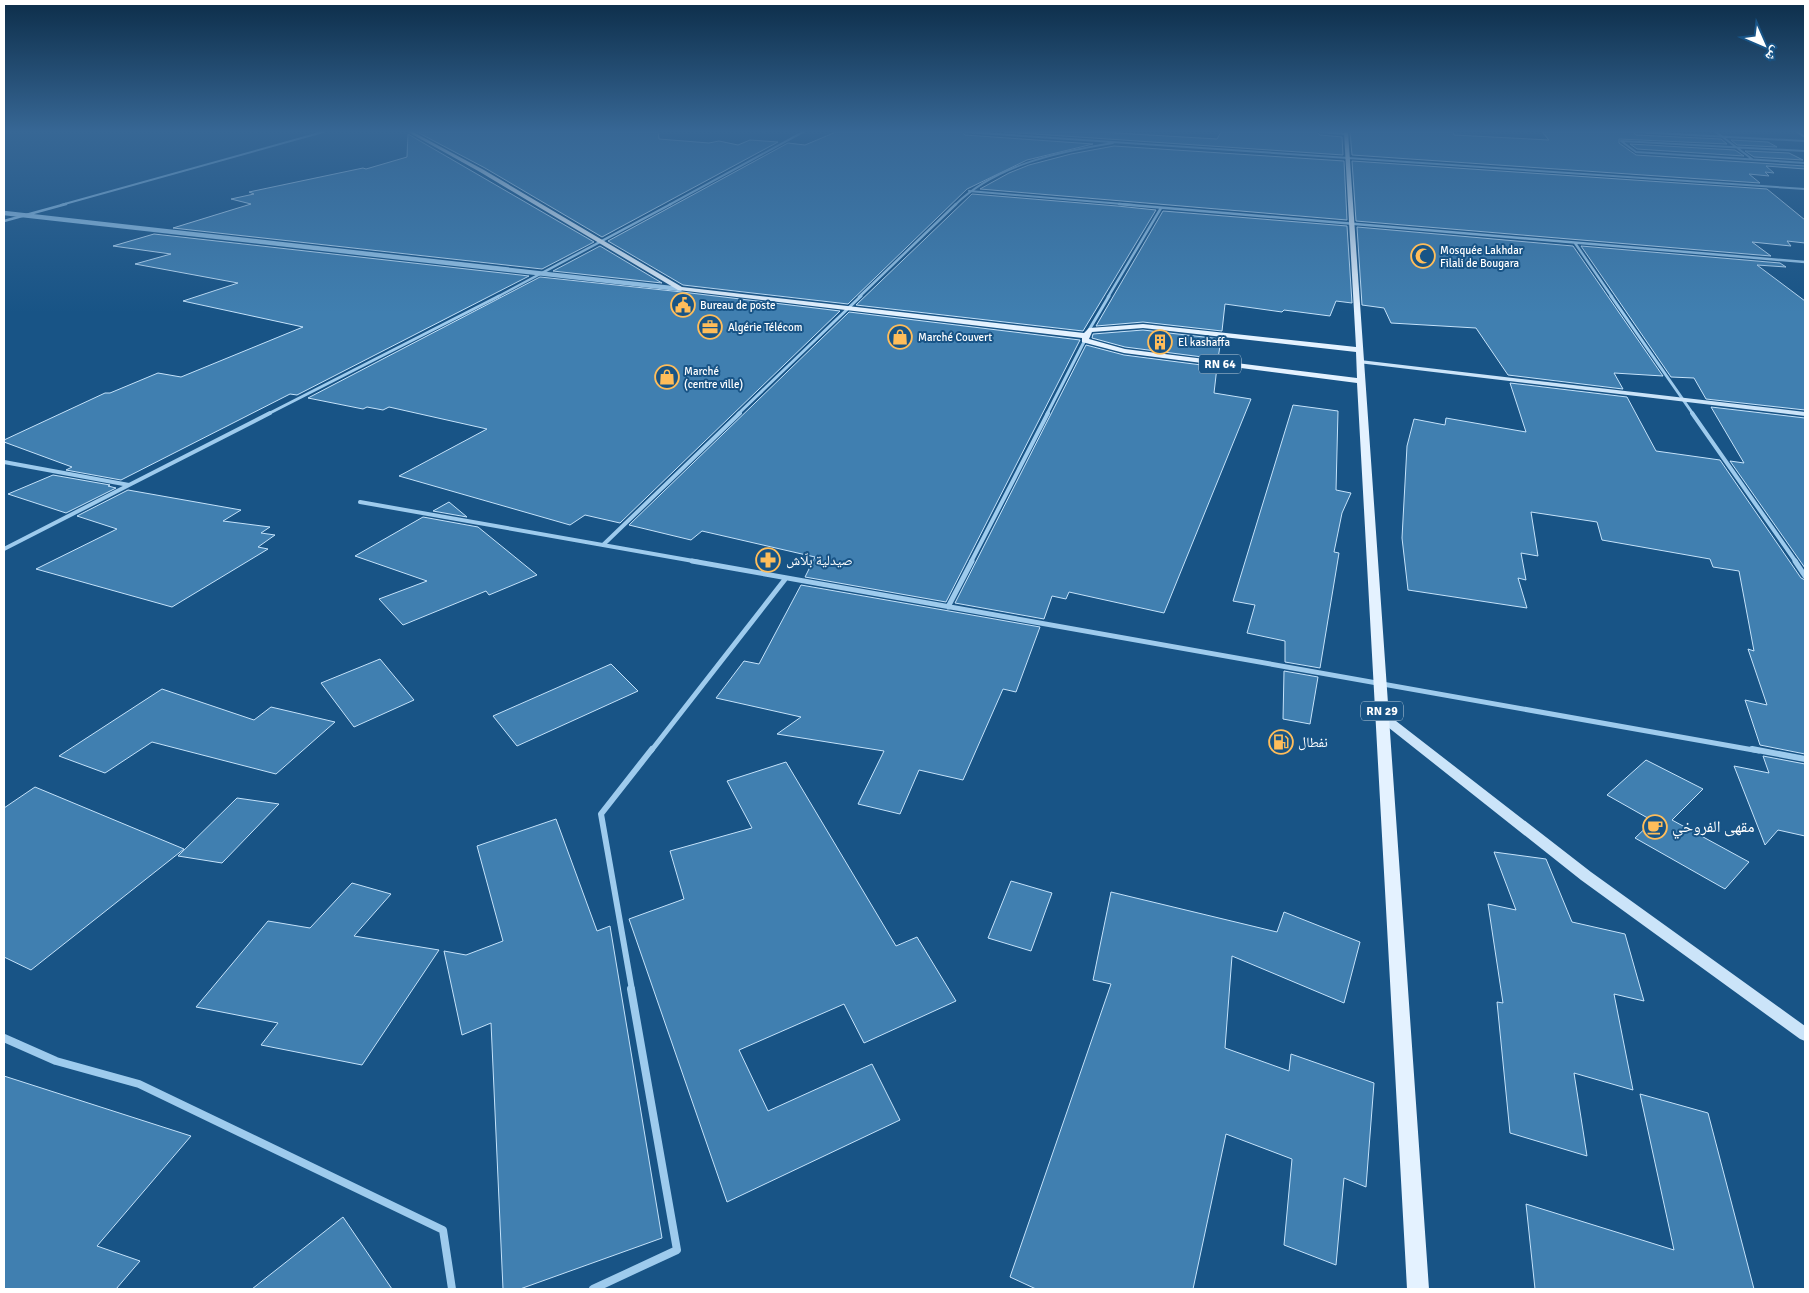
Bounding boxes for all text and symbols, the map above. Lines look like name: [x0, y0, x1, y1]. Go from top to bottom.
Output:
north arrow: [1739, 20, 1789, 70]
text: ش: [1761, 43, 1784, 65]
mosque icon: Mosquée Lakhdar Filali de Bougara: [1410, 243, 1436, 269]
place label: Mosquée Lakhdar Filali de Bougara: [1440, 244, 1523, 270]
public building icon: Bureau de poste: [670, 292, 696, 318]
place label: Bureau de poste: [700, 299, 775, 312]
office icon: Algérie Télécom: [697, 314, 723, 340]
place label: Algérie Télécom: [728, 321, 803, 334]
shop icon: Marché Couvert: [887, 324, 913, 350]
building icon: El kashaffa: [1147, 329, 1173, 355]
place label: Marché Couvert: [918, 331, 992, 344]
place label: El kashaffa: [1178, 336, 1230, 349]
road number: RN 64: [1199, 354, 1241, 374]
shop icon: Marché (centre ville): [654, 364, 680, 390]
place label: Marché (centre ville): [684, 365, 743, 391]
pharmacy icon: صيدلية بلّاش: [755, 547, 781, 573]
place label: صيدلية بلّاش: [786, 552, 853, 569]
road number: RN 29: [1361, 701, 1403, 720]
fuel station icon: نفطال: [1268, 729, 1294, 755]
place label: نفطال: [1298, 734, 1328, 751]
cafe icon: مقهى الفروخي: [1642, 814, 1668, 840]
place label: مقهى الفروخي: [1672, 817, 1755, 839]

